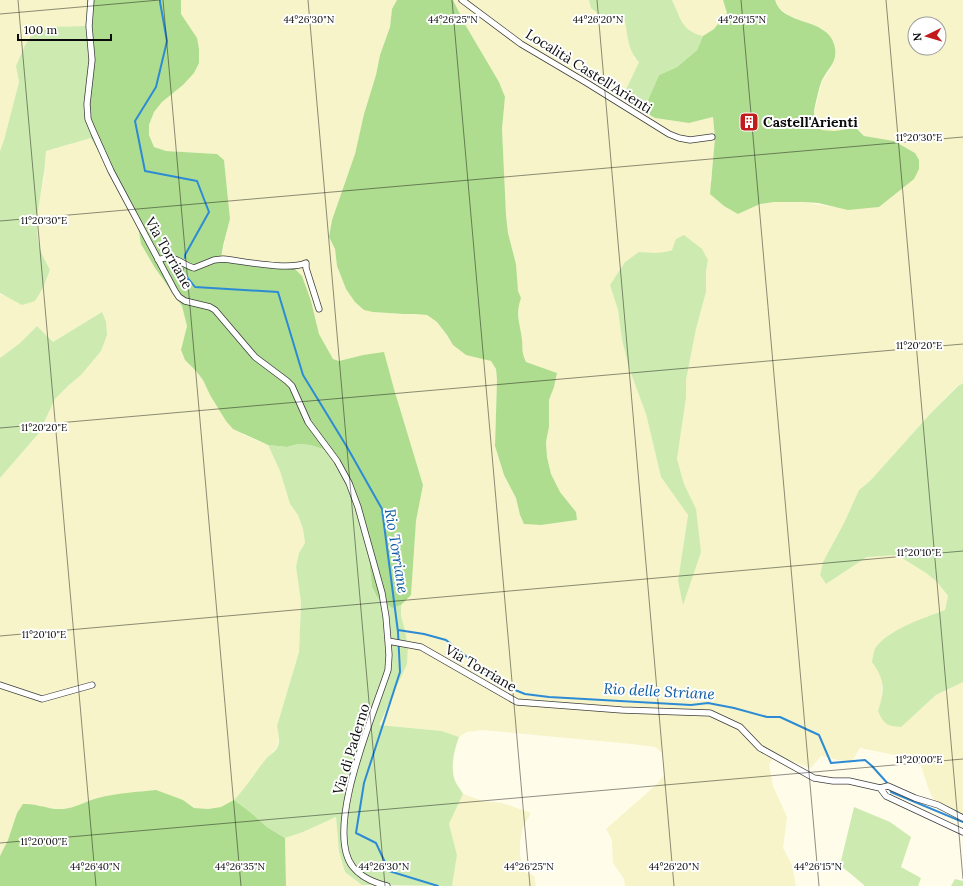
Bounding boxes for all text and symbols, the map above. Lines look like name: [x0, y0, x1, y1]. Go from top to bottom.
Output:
text: 44°26'30"N: [284, 13, 335, 26]
text: 44°26'25"N: [428, 13, 478, 26]
text: 44°26'20"N: [573, 13, 624, 26]
text: 44°26'15"N: [718, 13, 766, 26]
scale bar: [18, 16, 111, 42]
north arrow: [907, 16, 947, 56]
text: 100 m: [24, 22, 57, 37]
street label: Località Castell'Arienti: [522, 25, 656, 117]
text: N: [910, 32, 924, 42]
building icon: Castell'Arienti: [738, 111, 760, 133]
place label: Castell'Arienti: [763, 113, 858, 131]
text: 11°20'30"E: [896, 131, 942, 144]
street label: Via Torriane: [141, 213, 197, 292]
text: 11°20'30"E: [21, 214, 67, 227]
text: 11°20'20"E: [896, 339, 942, 352]
text: 11°20'20"E: [21, 421, 67, 434]
water label: Rio Torriane: [381, 507, 413, 595]
text: 11°20'10"E: [897, 546, 941, 559]
text: 11°20'10"E: [22, 628, 66, 641]
street label: Via Torriane: [441, 640, 520, 696]
water label: Rio delle Striane: [603, 679, 715, 703]
street label: Via di Paderno: [328, 701, 373, 798]
text: 11°20'00"E: [895, 753, 943, 766]
text: 11°20'00"E: [20, 835, 68, 848]
text: 44°26'40"N: [70, 860, 120, 873]
text: 44°26'35"N: [215, 860, 265, 873]
text: 44°26'30"N: [359, 860, 410, 873]
text: 44°26'25"N: [504, 860, 554, 873]
text: 44°26'20"N: [649, 860, 700, 873]
text: 44°26'15"N: [794, 860, 842, 873]

